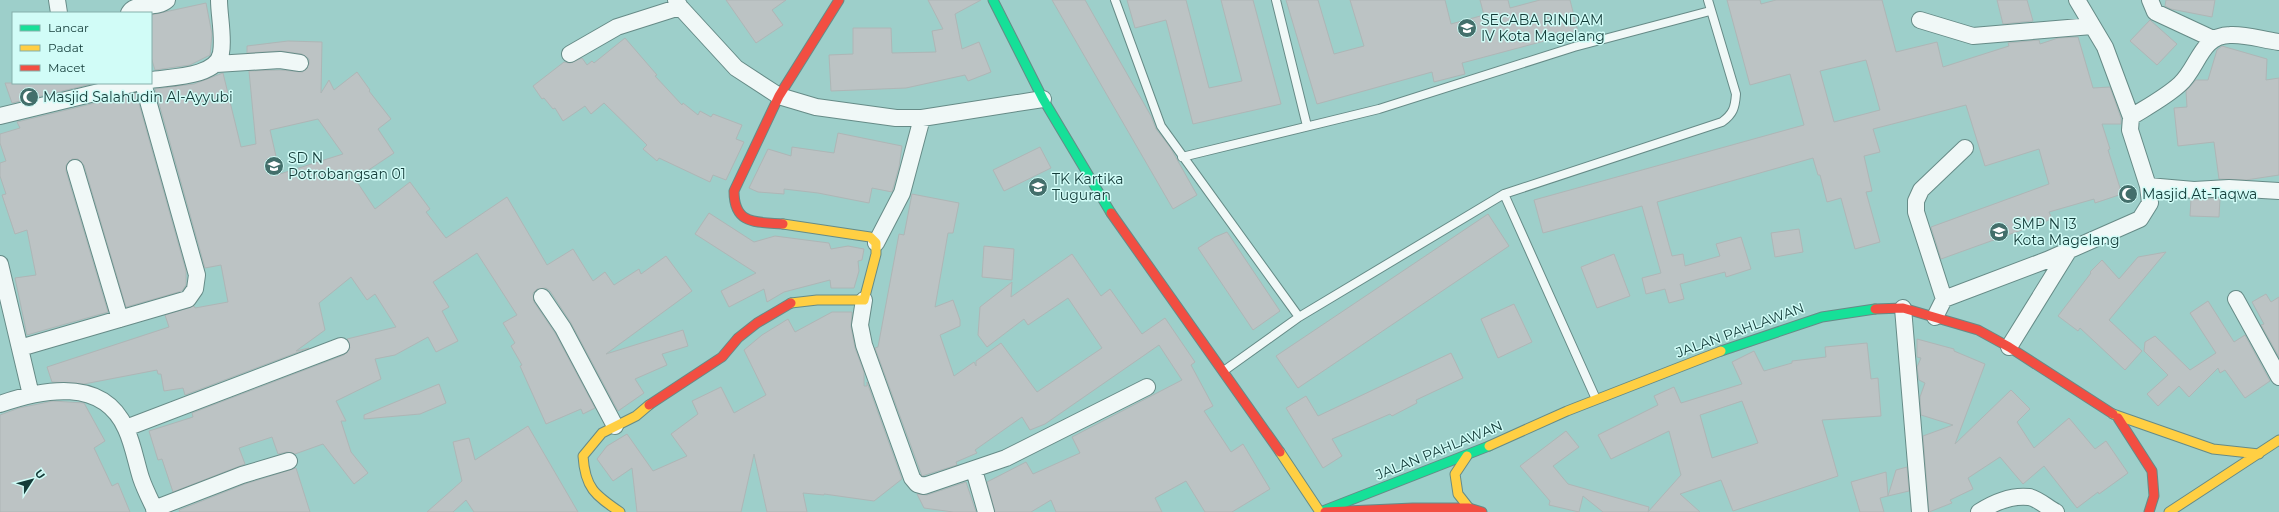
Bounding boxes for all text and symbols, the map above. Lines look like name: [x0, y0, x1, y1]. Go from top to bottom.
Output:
place label: SECABA RINDAM IV Kota Magelang: [1481, 11, 1605, 45]
legend: [12, 12, 152, 84]
school or university icon: SECABA RINDAM IV Kota Magelang: [1456, 17, 1478, 39]
text: Lancar: [48, 20, 89, 35]
text: Padat: [48, 40, 84, 55]
text: Macet: [48, 60, 85, 75]
mosque icon: Masjid Salahudin Al-Ayyubi: [18, 86, 40, 108]
place label: Masjid Salahudin Al-Ayyubi: [43, 88, 233, 106]
place label: SD N Potrobangsan 01: [288, 149, 406, 183]
school or university icon: SD N Potrobangsan 01: [263, 155, 285, 177]
place label: TK Kartika Tuguran: [1052, 170, 1123, 204]
school or university icon: TK Kartika Tuguran: [1027, 176, 1049, 198]
mosque icon: Masjid At-Taqwa: [2117, 183, 2139, 205]
place label: Masjid At-Taqwa: [2142, 185, 2257, 203]
place label: SMP N 13 Kota Magelang: [2013, 215, 2120, 249]
school or university icon: SMP N 13 Kota Magelang: [1988, 221, 2010, 243]
street label: JALAN PAHLAWAN: [1672, 298, 1807, 362]
street label: JALAN PAHLAWAN: [1372, 416, 1505, 484]
north arrow: [12, 460, 52, 500]
text: U: [32, 466, 48, 482]

